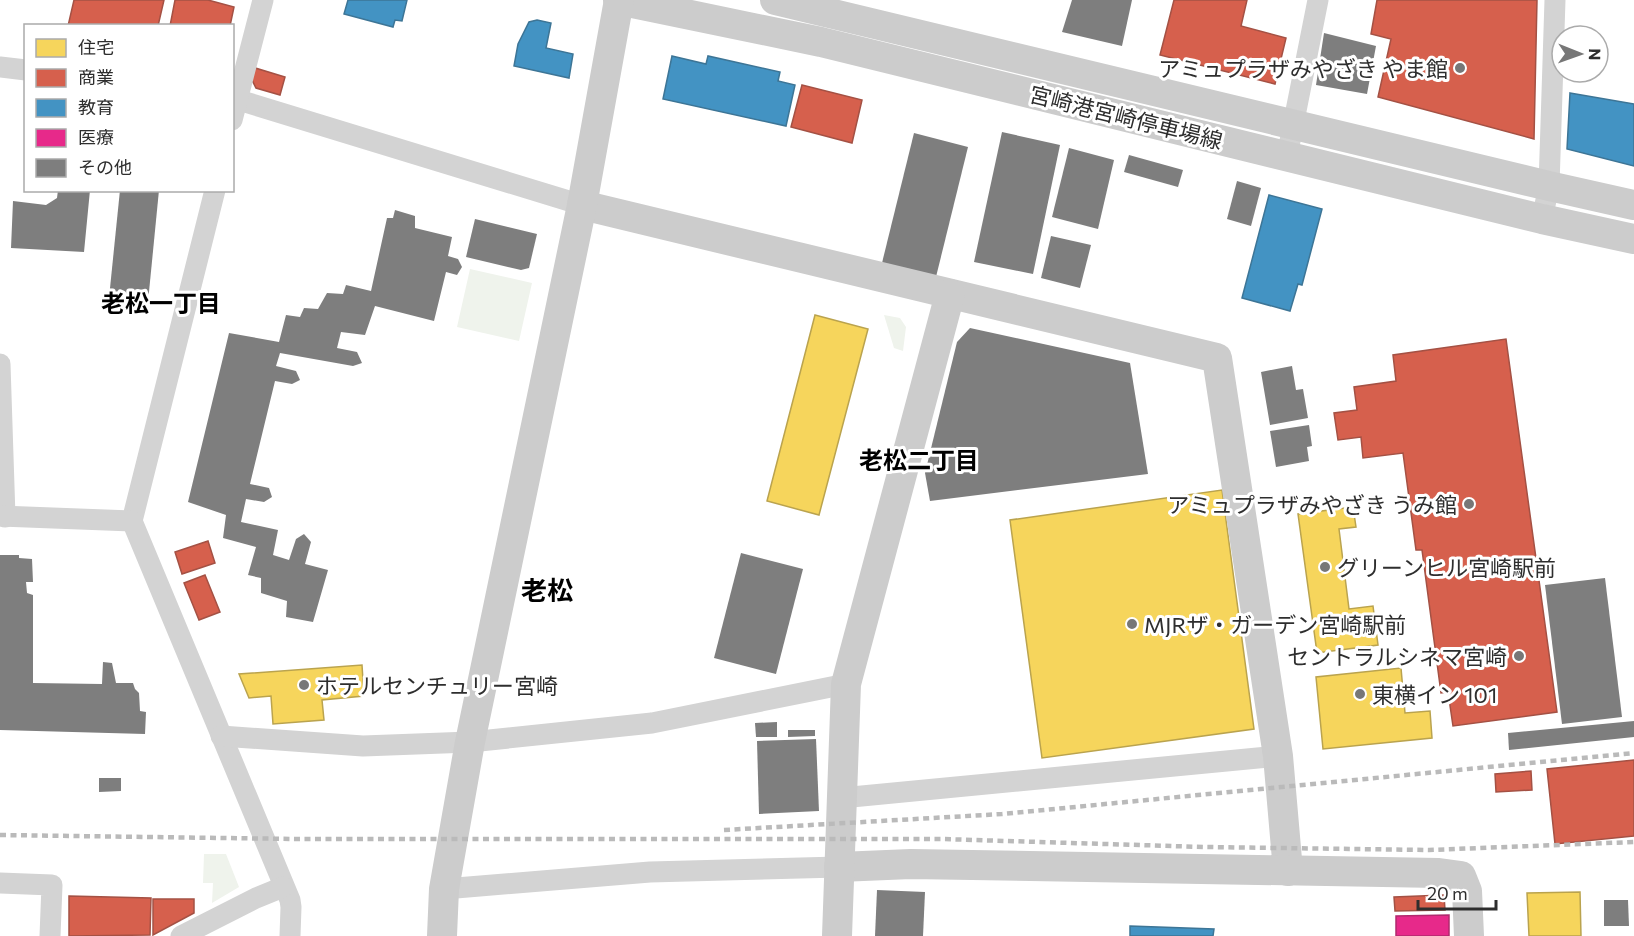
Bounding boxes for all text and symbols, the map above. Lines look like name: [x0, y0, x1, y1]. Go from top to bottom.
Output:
legend: [24, 24, 234, 192]
north arrow: [1550, 24, 1610, 84]
text: 住宅: [78, 36, 114, 58]
text: N: [1586, 48, 1605, 60]
place label: アミュプラザみやざき やま館: [1158, 55, 1448, 82]
marker: アミュプラザみやざき やま館: [1453, 61, 1467, 75]
text: 商業: [78, 66, 114, 88]
street label: 宮崎港宮崎停車場線: [1027, 80, 1225, 154]
text: 教育: [78, 96, 114, 118]
text: 医療: [78, 126, 114, 148]
text: その他: [78, 156, 132, 178]
district label: 老松一丁目: [101, 288, 221, 317]
district label: 老松二丁目: [859, 445, 979, 474]
place label: アミュプラザみやざき うみ館: [1167, 491, 1457, 518]
marker: アミュプラザみやざき うみ館: [1462, 497, 1476, 511]
place label: グリーンヒル宮崎駅前: [1337, 554, 1556, 581]
marker: グリーンヒル宮崎駅前: [1318, 560, 1332, 574]
district label: 老松: [521, 574, 573, 605]
place label: MJRザ・ガーデン宮崎駅前: [1144, 611, 1406, 638]
marker: MJRザ・ガーデン宮崎駅前: [1125, 617, 1139, 631]
place label: セントラルシネマ宮崎: [1287, 643, 1507, 670]
marker: セントラルシネマ宮崎: [1512, 649, 1526, 663]
place label: ホテルセンチュリー宮崎: [316, 672, 558, 699]
marker: ホテルセンチュリー宮崎: [297, 678, 311, 692]
place label: 東横イン 101: [1372, 681, 1497, 708]
marker: 東横イン 101: [1353, 687, 1367, 701]
scale bar: [1418, 873, 1496, 911]
text: 20 m: [1427, 882, 1468, 904]

